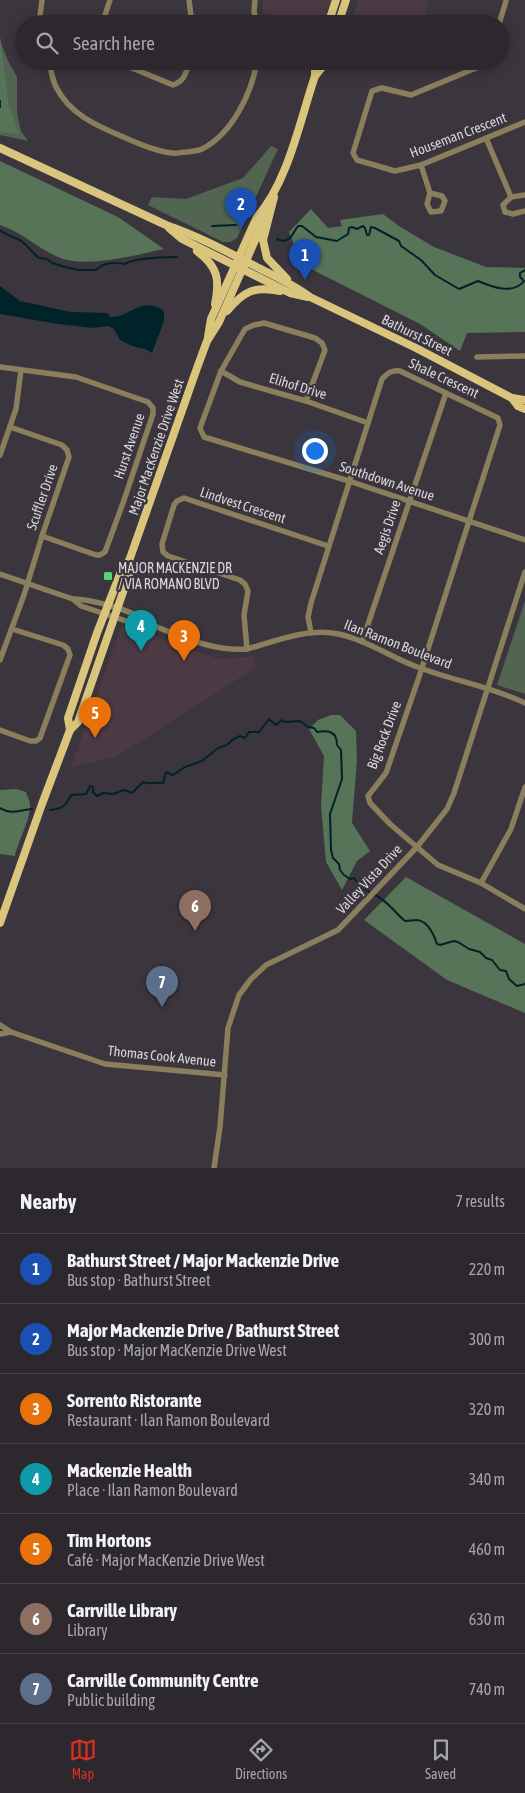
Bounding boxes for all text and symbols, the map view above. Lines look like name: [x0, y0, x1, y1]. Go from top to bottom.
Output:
search box: [15, 15, 510, 70]
icon: search: [33, 29, 61, 57]
text: Search here: [73, 32, 155, 54]
street label: Houseman Crescent: [407, 109, 509, 161]
pin: 2: [225, 188, 257, 229]
pin: 1: [289, 239, 321, 280]
street label: Bathurst Street: [379, 311, 455, 359]
street label: Shale Crescent: [407, 355, 481, 401]
street label: Elihof Drive: [267, 370, 329, 402]
street label: Major MacKenzie Drive West: [125, 377, 187, 517]
street label: Hurst Avenue: [110, 411, 148, 481]
your location: [302, 438, 328, 464]
street label: Southdown Avenue: [337, 458, 437, 504]
street label: Scuffler Drive: [23, 462, 61, 532]
street label: Lindvest Crescent: [198, 484, 288, 526]
street label: Aegis Drive: [370, 498, 404, 556]
place label: MAJOR MACKENZIE DR / VIA ROMANO BLVD: [118, 560, 232, 592]
marker: MAJOR MACKENZIE DR / VIA ROMANO BLVD: [102, 570, 114, 582]
pin: 4: [125, 610, 157, 651]
street label: Ilan Ramon Boulevard: [342, 616, 454, 672]
pin: 3: [168, 620, 200, 661]
pin: 5: [79, 697, 111, 738]
street label: Big Rock Drive: [364, 699, 404, 771]
street label: Valley Vista Drive: [333, 841, 405, 917]
pin: 6: [179, 890, 211, 931]
pin: 7: [146, 966, 178, 1007]
street label: Thomas Cook Avenue: [107, 1042, 217, 1070]
text: Nearby: [20, 1189, 76, 1213]
text: 7 results: [455, 1192, 505, 1210]
text: Bathurst Street / Major Mackenzie Drive: [67, 1249, 339, 1271]
text: 1: [32, 1260, 40, 1278]
text: 220 m: [469, 1260, 505, 1278]
text: Bus stop · Bathurst Street: [67, 1271, 211, 1289]
text: Major Mackenzie Drive / Bathurst Street: [67, 1319, 339, 1341]
text: 2: [32, 1330, 40, 1348]
text: 300 m: [469, 1330, 505, 1348]
text: Bus stop · Major MacKenzie Drive West: [67, 1341, 287, 1359]
text: Sorrento Ristorante: [67, 1389, 202, 1411]
text: 3: [32, 1400, 40, 1418]
text: 320 m: [469, 1400, 505, 1418]
text: Restaurant · Ilan Ramon Boulevard: [67, 1411, 270, 1429]
text: Mackenzie Health: [67, 1459, 192, 1481]
text: 4: [32, 1470, 40, 1488]
text: 340 m: [469, 1470, 505, 1488]
text: Place · Ilan Ramon Boulevard: [67, 1481, 238, 1499]
text: Tim Hortons: [67, 1529, 151, 1551]
text: 5: [32, 1540, 40, 1558]
text: 460 m: [469, 1540, 505, 1558]
text: Café · Major MacKenzie Drive West: [67, 1551, 265, 1569]
text: Carrville Library: [67, 1599, 177, 1621]
text: 6: [32, 1610, 40, 1628]
text: 630 m: [469, 1610, 505, 1628]
text: Library: [67, 1621, 108, 1639]
text: Carrville Community Centre: [67, 1669, 259, 1691]
text: 7: [32, 1680, 40, 1698]
text: 740 m: [469, 1680, 505, 1698]
text: Public building: [67, 1691, 155, 1709]
tab: Map: [69, 1736, 97, 1782]
tab: Directions: [235, 1736, 287, 1782]
tab: Saved: [425, 1736, 456, 1782]

